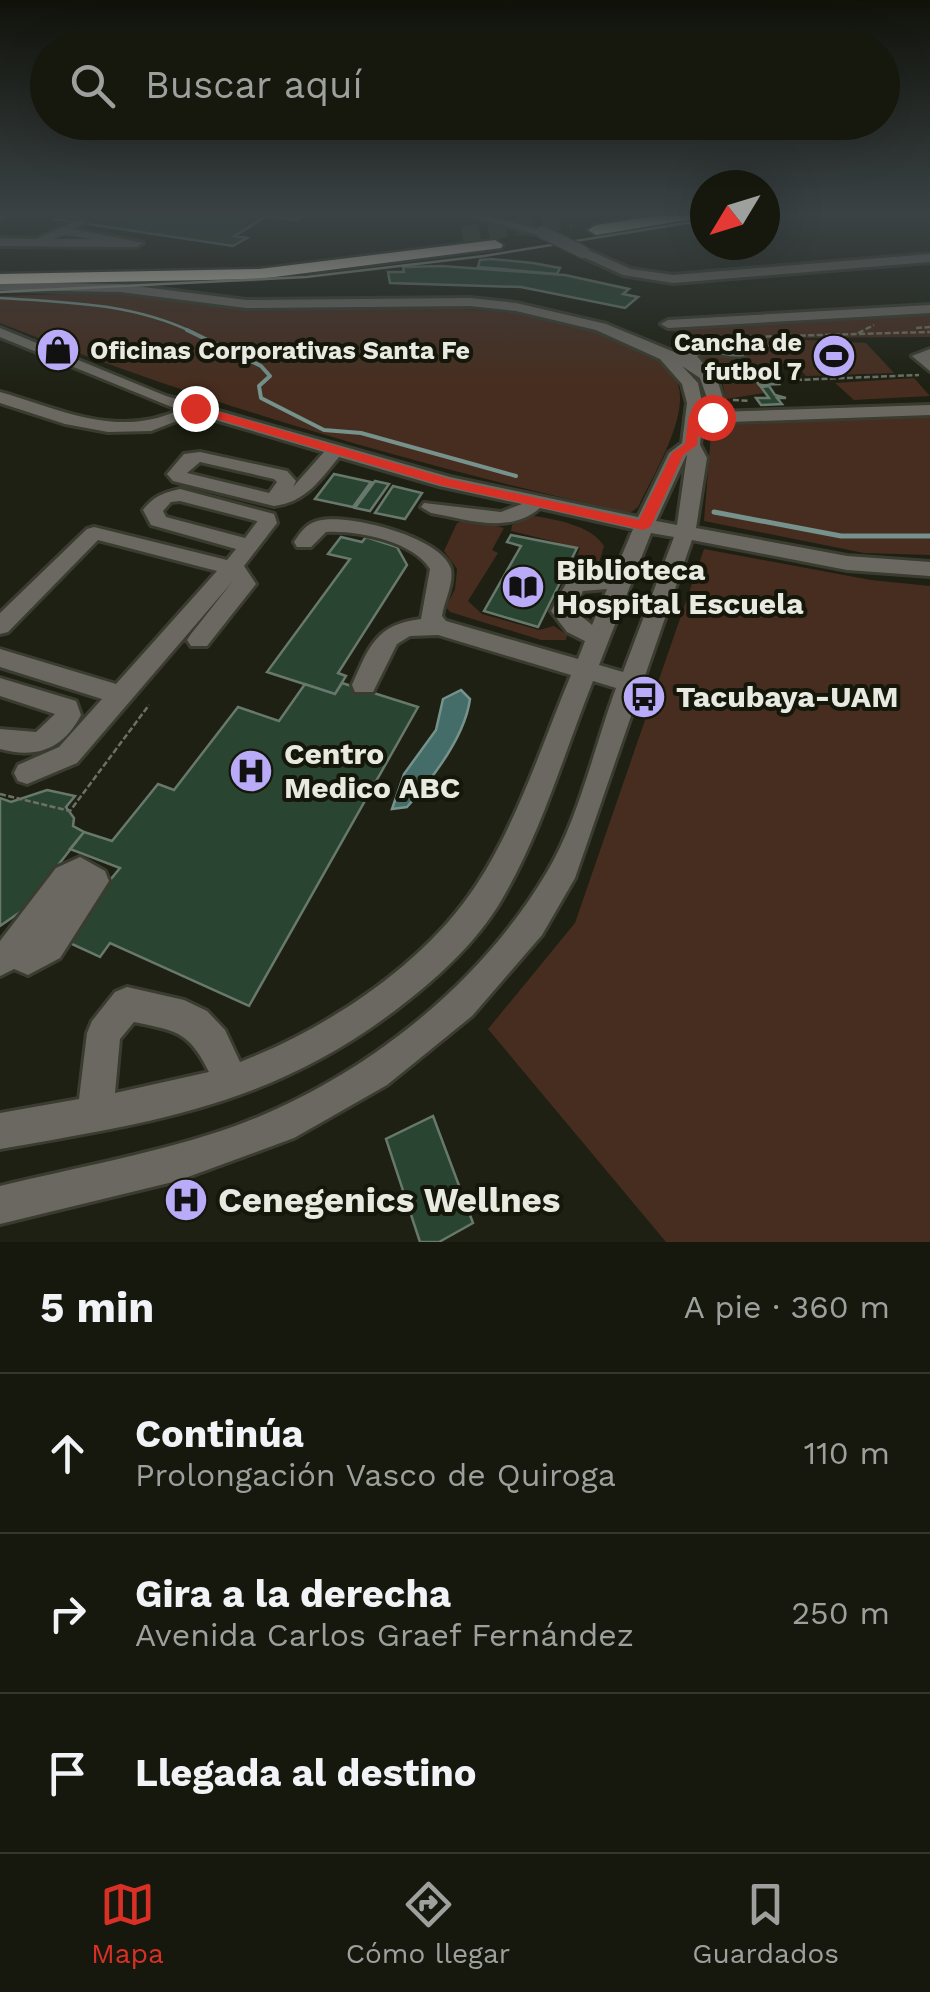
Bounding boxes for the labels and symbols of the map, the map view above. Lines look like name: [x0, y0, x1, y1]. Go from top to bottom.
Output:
north arrow: [690, 170, 780, 260]
shop icon: Oficinas Corporativas Santa Fe: [35, 327, 81, 373]
place label: Cancha de futbol 7: [674, 328, 802, 386]
sports icon: Cancha de futbol 7: [811, 333, 857, 379]
place label: Oficinas Corporativas Santa Fe: [90, 336, 470, 365]
route end: [173, 386, 219, 432]
route start: [690, 395, 736, 441]
place label: Biblioteca Hospital Escuela: [556, 552, 804, 621]
library icon: Biblioteca Hospital Escuela: [500, 564, 546, 610]
bus stop icon: Tacubaya-UAM: [621, 674, 667, 720]
place label: Tacubaya-UAM: [676, 679, 898, 714]
place label: Centro Medico ABC: [284, 736, 460, 805]
hospital icon: Centro Medico ABC: [228, 748, 274, 794]
hospital icon: Cenegenics Wellnes: [163, 1177, 209, 1223]
place label: Cenegenics Wellnes: [218, 1179, 561, 1221]

